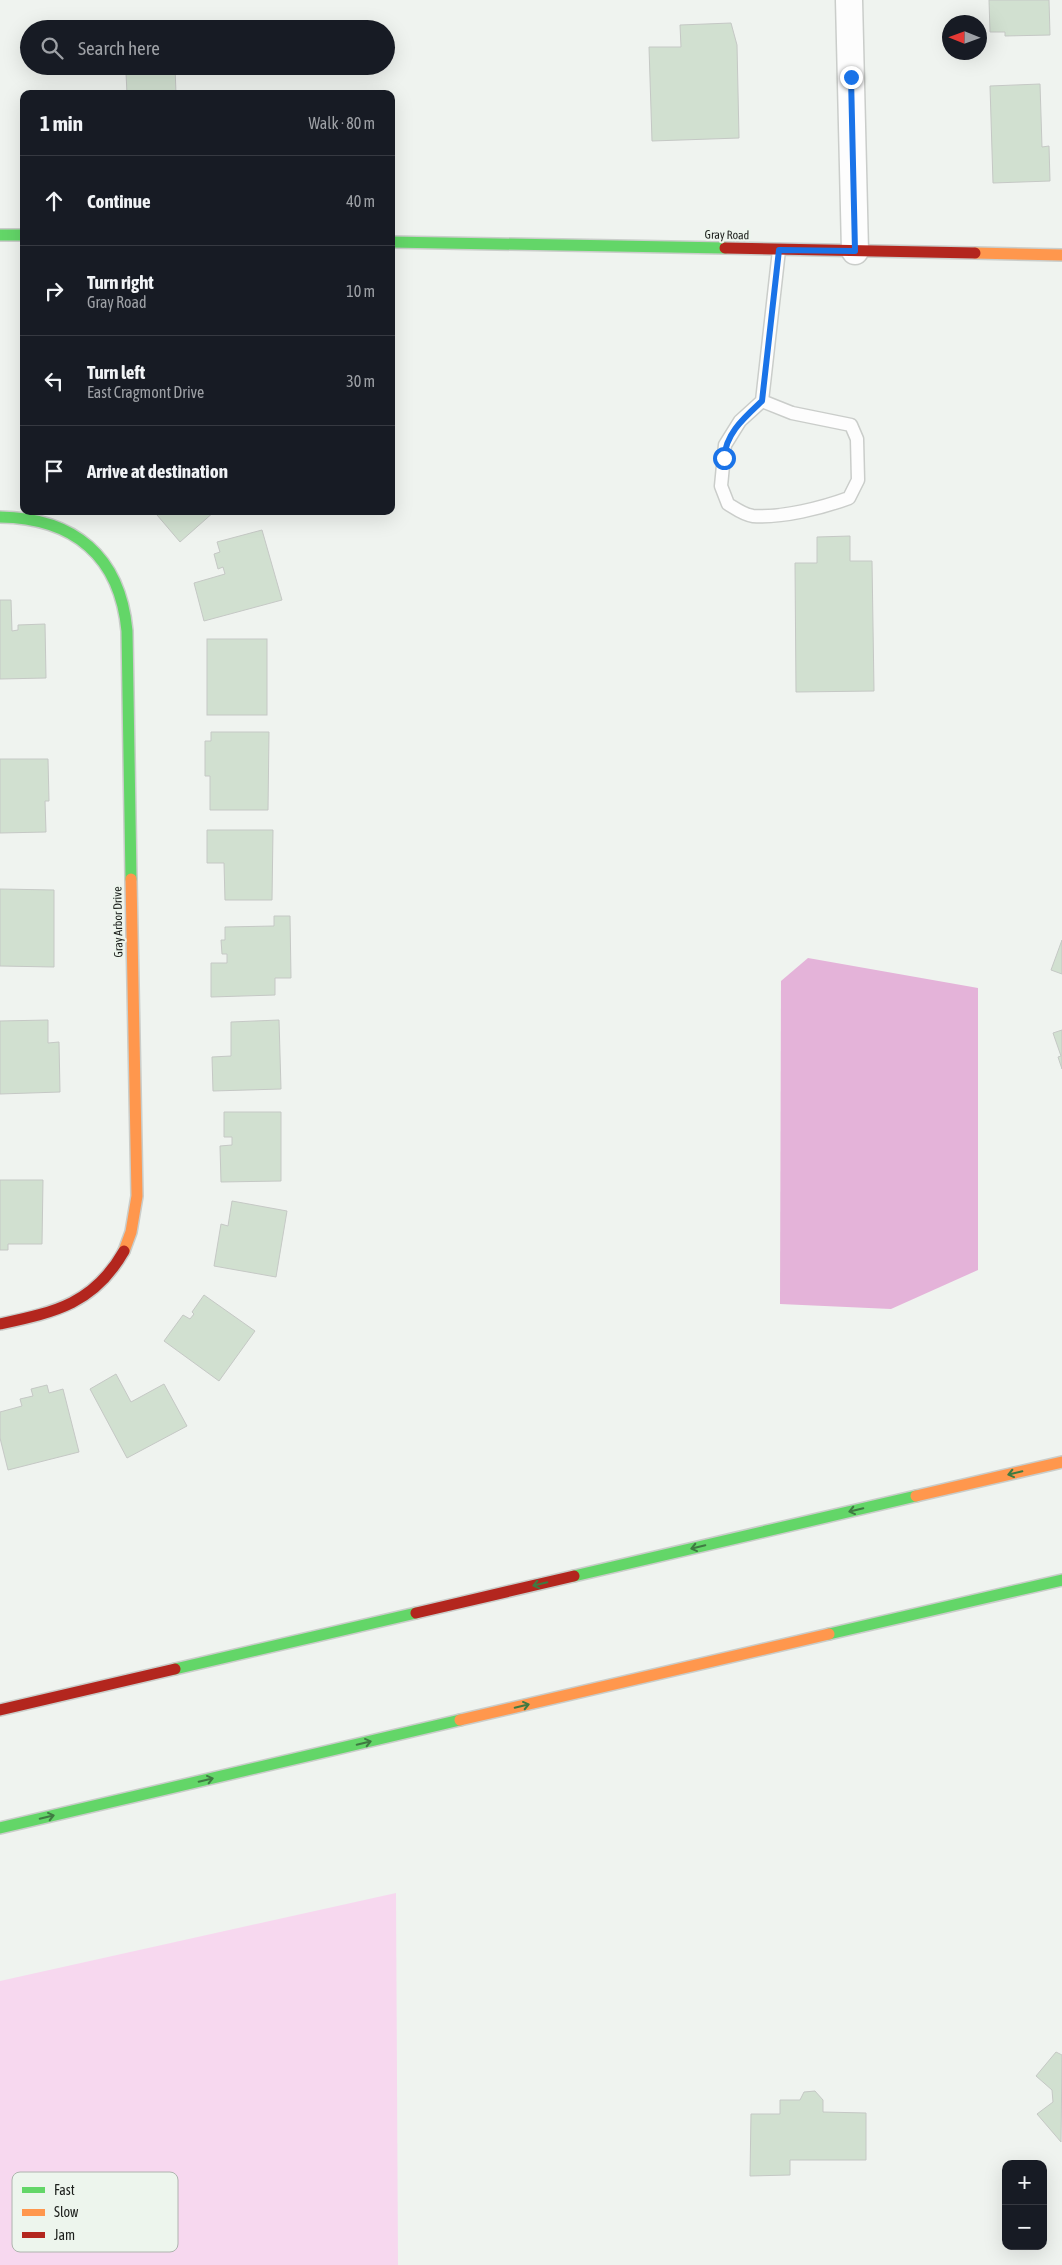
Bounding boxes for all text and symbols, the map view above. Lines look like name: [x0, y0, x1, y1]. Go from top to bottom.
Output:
north arrow: [942, 15, 987, 60]
search box: [20, 20, 395, 75]
icon: search: [38, 34, 66, 62]
text: Search here: [78, 37, 160, 59]
route end: [840, 66, 863, 89]
text: 1 min: [40, 111, 83, 135]
text: Walk · 80 m: [309, 114, 375, 132]
icon: ahead: [40, 187, 68, 215]
text: Continue: [87, 190, 151, 212]
text: 40 m: [346, 192, 375, 210]
street label: Gray Road: [705, 228, 749, 242]
text: Turn right: [87, 271, 154, 293]
icon: right: [40, 277, 68, 305]
text: 10 m: [346, 282, 375, 300]
text: Gray Road: [87, 293, 147, 311]
text: Turn left: [87, 361, 145, 383]
icon: left: [40, 367, 68, 395]
text: 30 m: [346, 372, 375, 390]
text: East Cragmont Drive: [87, 383, 204, 401]
route start: [713, 447, 736, 470]
icon: arrive: [40, 457, 68, 485]
text: Arrive at destination: [87, 460, 228, 482]
street label: Gray Arbor Drive: [110, 886, 126, 958]
one-way arrow: [1007, 1469, 1023, 1478]
one-way arrow: [849, 1506, 865, 1515]
one-way arrow: [691, 1543, 707, 1552]
one-way arrow: [532, 1580, 548, 1589]
one-way arrow: [514, 1701, 530, 1710]
one-way arrow: [355, 1738, 371, 1747]
one-way arrow: [197, 1775, 213, 1784]
one-way arrow: [39, 1812, 55, 1821]
map controls: [1002, 2160, 1047, 2250]
button: +: [1002, 2160, 1047, 2205]
legend: [12, 2172, 178, 2252]
text: Fast: [54, 2182, 75, 2198]
text: Slow: [54, 2204, 79, 2220]
button: −: [1002, 2205, 1047, 2250]
text: Jam: [54, 2227, 75, 2243]

